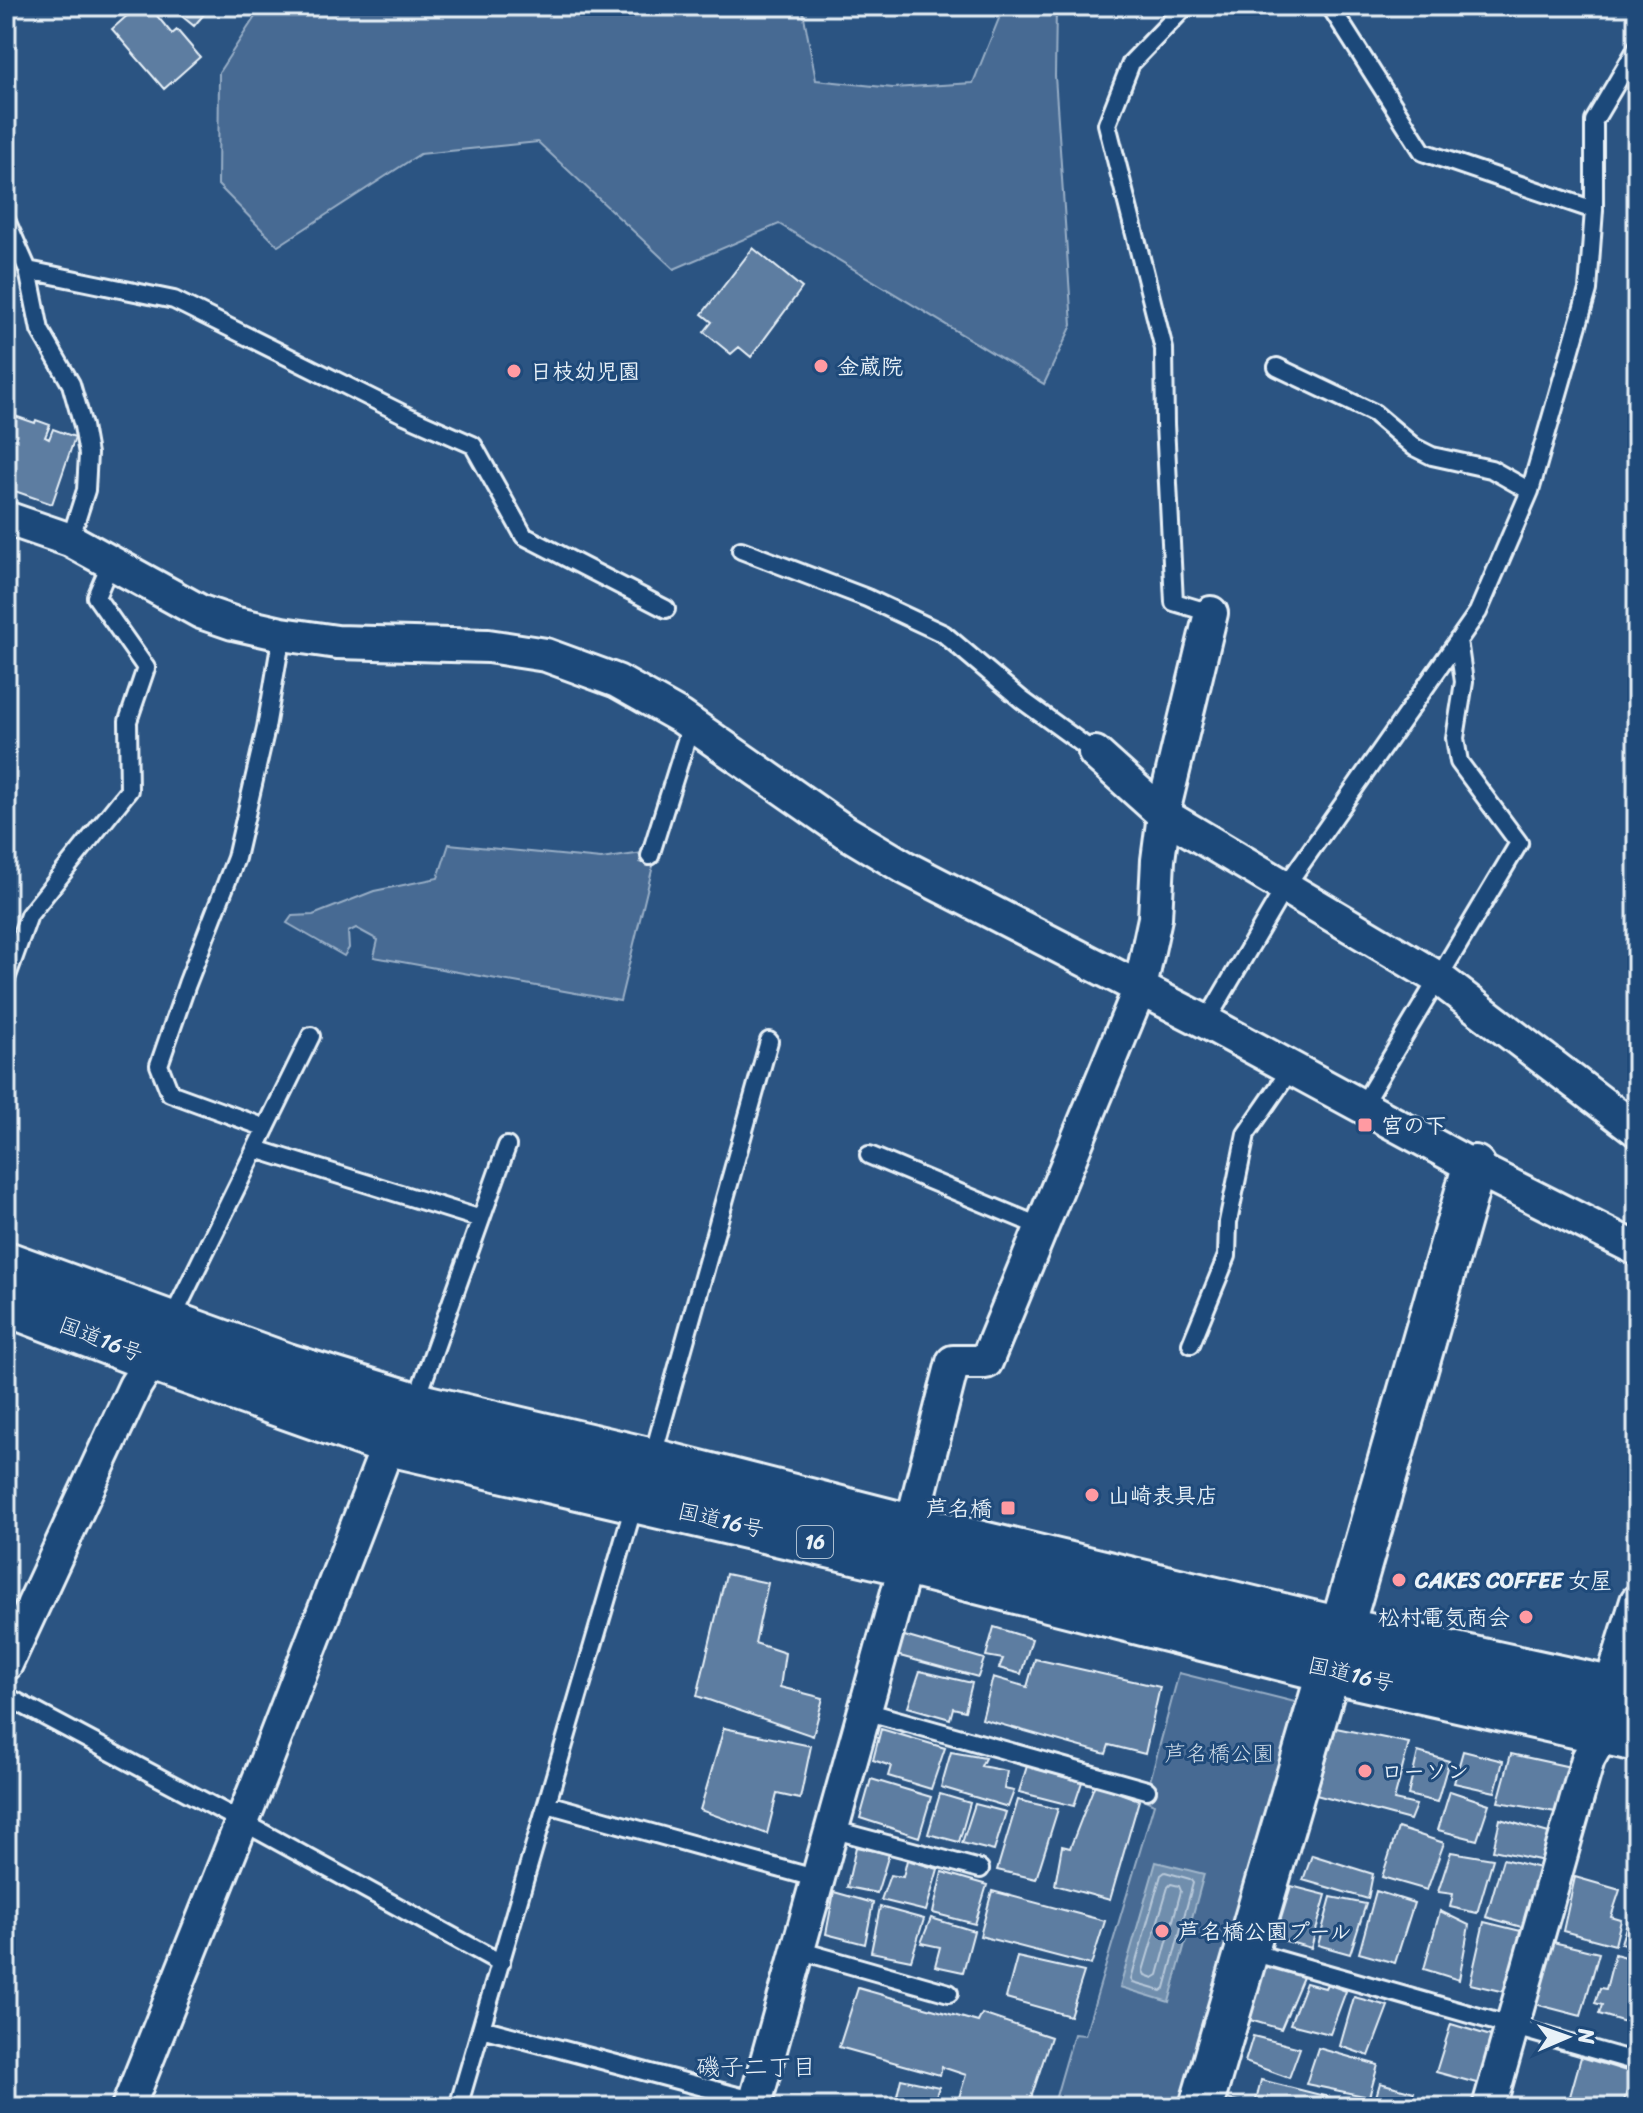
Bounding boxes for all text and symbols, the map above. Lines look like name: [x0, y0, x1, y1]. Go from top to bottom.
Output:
place label: 金蔵院: [837, 347, 903, 386]
place label: 日枝幼児園: [530, 352, 640, 391]
marker: 金蔵院: [812, 357, 830, 375]
marker: 日枝幼児園: [505, 362, 523, 380]
place label: 宮の下: [1381, 1106, 1447, 1145]
marker: 宮の下: [1356, 1116, 1374, 1134]
street label: 国道16号: [53, 1305, 149, 1373]
place label: 山崎表具店: [1108, 1476, 1218, 1515]
marker: 山崎表具店: [1083, 1486, 1101, 1504]
place label: 芦名橋: [926, 1489, 992, 1528]
street label: 国道16号: [674, 1491, 768, 1549]
marker: 芦名橋: [999, 1499, 1017, 1517]
road number: 16: [797, 1526, 833, 1558]
place label: CAKES COFFEE 女屋: [1414, 1561, 1612, 1600]
marker: CAKES COFFEE 女屋: [1390, 1571, 1408, 1589]
place label: 松村電気商会: [1378, 1598, 1510, 1637]
marker: 松村電気商会: [1517, 1608, 1535, 1626]
street label: 国道16号: [1304, 1645, 1398, 1703]
park label: 芦名橋公園: [1164, 1734, 1274, 1773]
place label: ローソン: [1381, 1752, 1469, 1791]
marker: ローソン: [1356, 1762, 1374, 1780]
place label: 芦名橋公園プール: [1178, 1912, 1352, 1951]
marker: 芦名橋公園プール: [1153, 1922, 1171, 1940]
north arrow: [1527, 1997, 1607, 2077]
text: N: [1567, 2027, 1606, 2045]
district label: 磯子二丁目: [696, 2046, 816, 2088]

